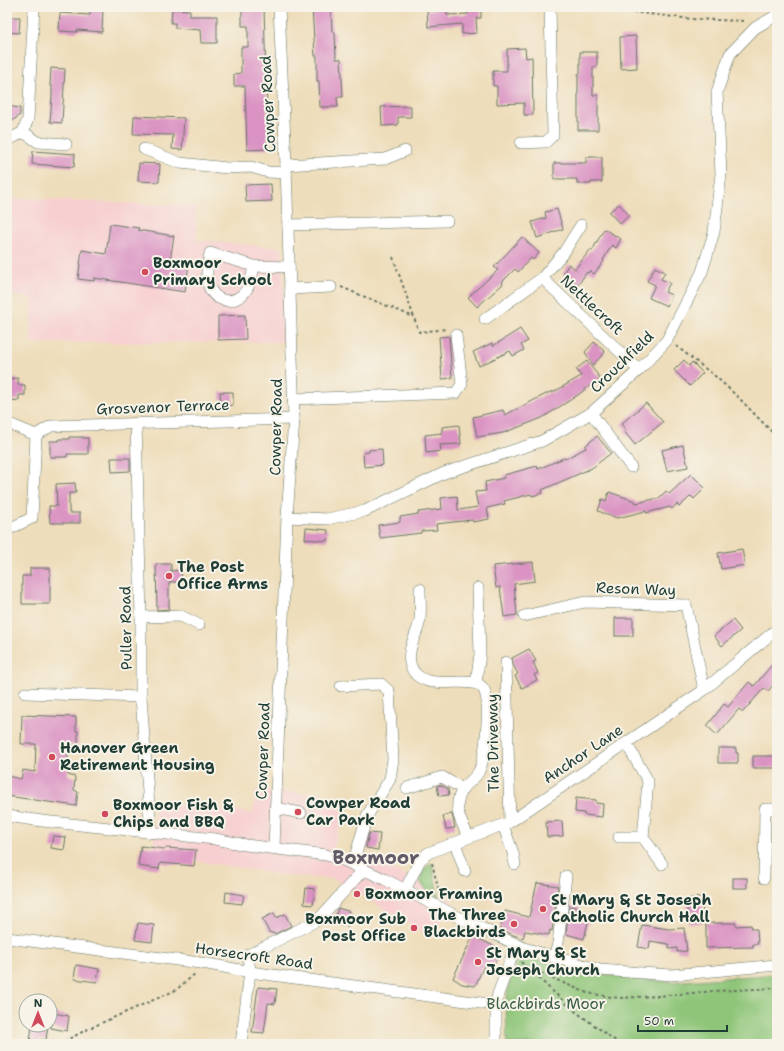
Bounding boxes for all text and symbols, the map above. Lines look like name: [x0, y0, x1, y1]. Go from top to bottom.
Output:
street label: Cowper Road: [255, 54, 281, 153]
place label: Boxmoor Primary School: [153, 253, 272, 290]
marker: Boxmoor Primary School: [140, 267, 150, 277]
street label: Nettlecroft: [556, 271, 628, 339]
street label: Crouchfield: [586, 326, 658, 397]
street label: Cowper Road: [265, 378, 287, 476]
street label: Grosvenor Terrace: [96, 395, 230, 419]
place label: The Post Office Arms: [177, 557, 268, 594]
marker: The Post Office Arms: [164, 571, 174, 581]
street label: Reson Way: [596, 578, 676, 600]
street label: Puller Road: [115, 585, 137, 670]
street label: The Driveway: [482, 694, 504, 792]
street label: Cowper Road: [251, 702, 275, 800]
street label: Anchor Lane: [539, 720, 627, 788]
place label: Hanover Green Retirement Housing: [60, 738, 215, 775]
marker: Hanover Green Retirement Housing: [47, 752, 57, 762]
place label: Cowper Road Car Park: [306, 793, 411, 830]
place label: Boxmoor Fish & Chips and BBQ: [113, 795, 234, 832]
marker: Cowper Road Car Park: [293, 807, 303, 817]
marker: Boxmoor Fish & Chips and BBQ: [100, 809, 110, 819]
district label: Boxmoor: [333, 845, 419, 870]
place label: Boxmoor Framing: [365, 884, 503, 904]
marker: Boxmoor Framing: [352, 889, 362, 899]
place label: St Mary & St Joseph Catholic Church Hall: [551, 890, 711, 927]
marker: St Mary & St Joseph Catholic Church Hall: [538, 904, 548, 914]
place label: The Three Blackbirds: [424, 905, 506, 942]
place label: Boxmoor Sub Post Office: [305, 909, 406, 946]
marker: The Three Blackbirds: [509, 919, 519, 929]
marker: Boxmoor Sub Post Office: [409, 923, 419, 933]
street label: Horsecroft Road: [194, 938, 315, 974]
place label: St Mary & St Joseph Church: [486, 943, 600, 980]
marker: St Mary & St Joseph Church: [473, 957, 483, 967]
north arrow: [18, 993, 58, 1033]
park label: Blackbirds Moor: [486, 994, 606, 1014]
text: N: [34, 996, 43, 1011]
scale bar: [638, 1007, 727, 1033]
text: 50 m: [644, 1013, 674, 1029]

